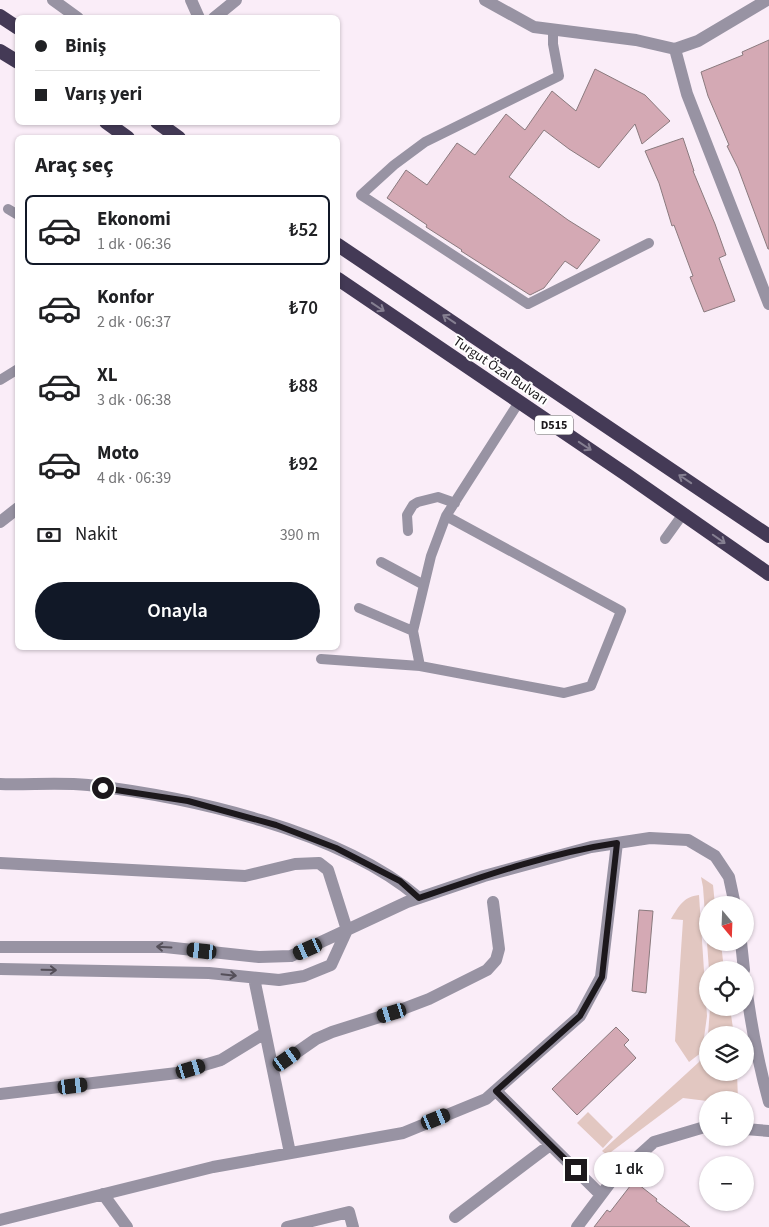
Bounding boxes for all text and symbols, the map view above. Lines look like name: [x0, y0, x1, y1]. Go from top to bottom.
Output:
text: Biniş: [65, 33, 106, 60]
text: Varış yeri: [65, 81, 142, 108]
text: Araç seç: [35, 149, 113, 181]
text: Ekonomi: [97, 206, 171, 233]
icon: car: [37, 208, 82, 253]
text: ₺52: [289, 217, 318, 244]
text: 1 dk · 06:36: [97, 233, 171, 255]
text: Konfor: [97, 284, 154, 311]
icon: car: [37, 286, 82, 331]
text: ₺70: [289, 295, 318, 322]
one-way arrow: [371, 301, 385, 312]
text: 2 dk · 06:37: [97, 311, 171, 333]
one-way arrow: [442, 314, 456, 325]
street label: Turgut Özal Bulvarı: [449, 332, 552, 410]
text: XL: [97, 362, 118, 389]
icon: car: [37, 364, 82, 409]
text: ₺88: [289, 373, 318, 400]
text: 3 dk · 06:38: [97, 389, 171, 411]
road number: D515: [535, 416, 573, 434]
text: Moto: [97, 440, 139, 467]
one-way arrow: [578, 441, 592, 452]
icon: car: [37, 442, 82, 487]
text: ₺92: [289, 451, 318, 478]
text: 4 dk · 06:39: [97, 467, 171, 489]
one-way arrow: [679, 474, 693, 484]
icon: cash: [35, 521, 63, 549]
text: Nakit: [75, 521, 117, 548]
text: 390 m: [280, 524, 320, 546]
one-way arrow: [712, 534, 726, 544]
button: Onayla: [35, 582, 320, 640]
route start: [92, 777, 114, 799]
north arrow: [699, 896, 754, 951]
map controls: [699, 896, 754, 1211]
car: [291, 936, 324, 962]
car: [186, 942, 217, 960]
one-way arrow: [157, 943, 173, 952]
button: locate: [699, 961, 754, 1016]
one-way arrow: [40, 965, 56, 975]
one-way arrow: [220, 971, 236, 980]
car: [375, 1001, 408, 1025]
button: layers: [699, 1026, 754, 1081]
car: [270, 1044, 303, 1074]
car: [174, 1057, 207, 1081]
car: [57, 1077, 88, 1095]
button: +: [699, 1091, 754, 1146]
car: [419, 1106, 452, 1132]
callout: 1 dk: [594, 1152, 664, 1188]
button: −: [699, 1156, 754, 1211]
text: 1 dk: [615, 1158, 643, 1180]
route end: [565, 1159, 587, 1181]

